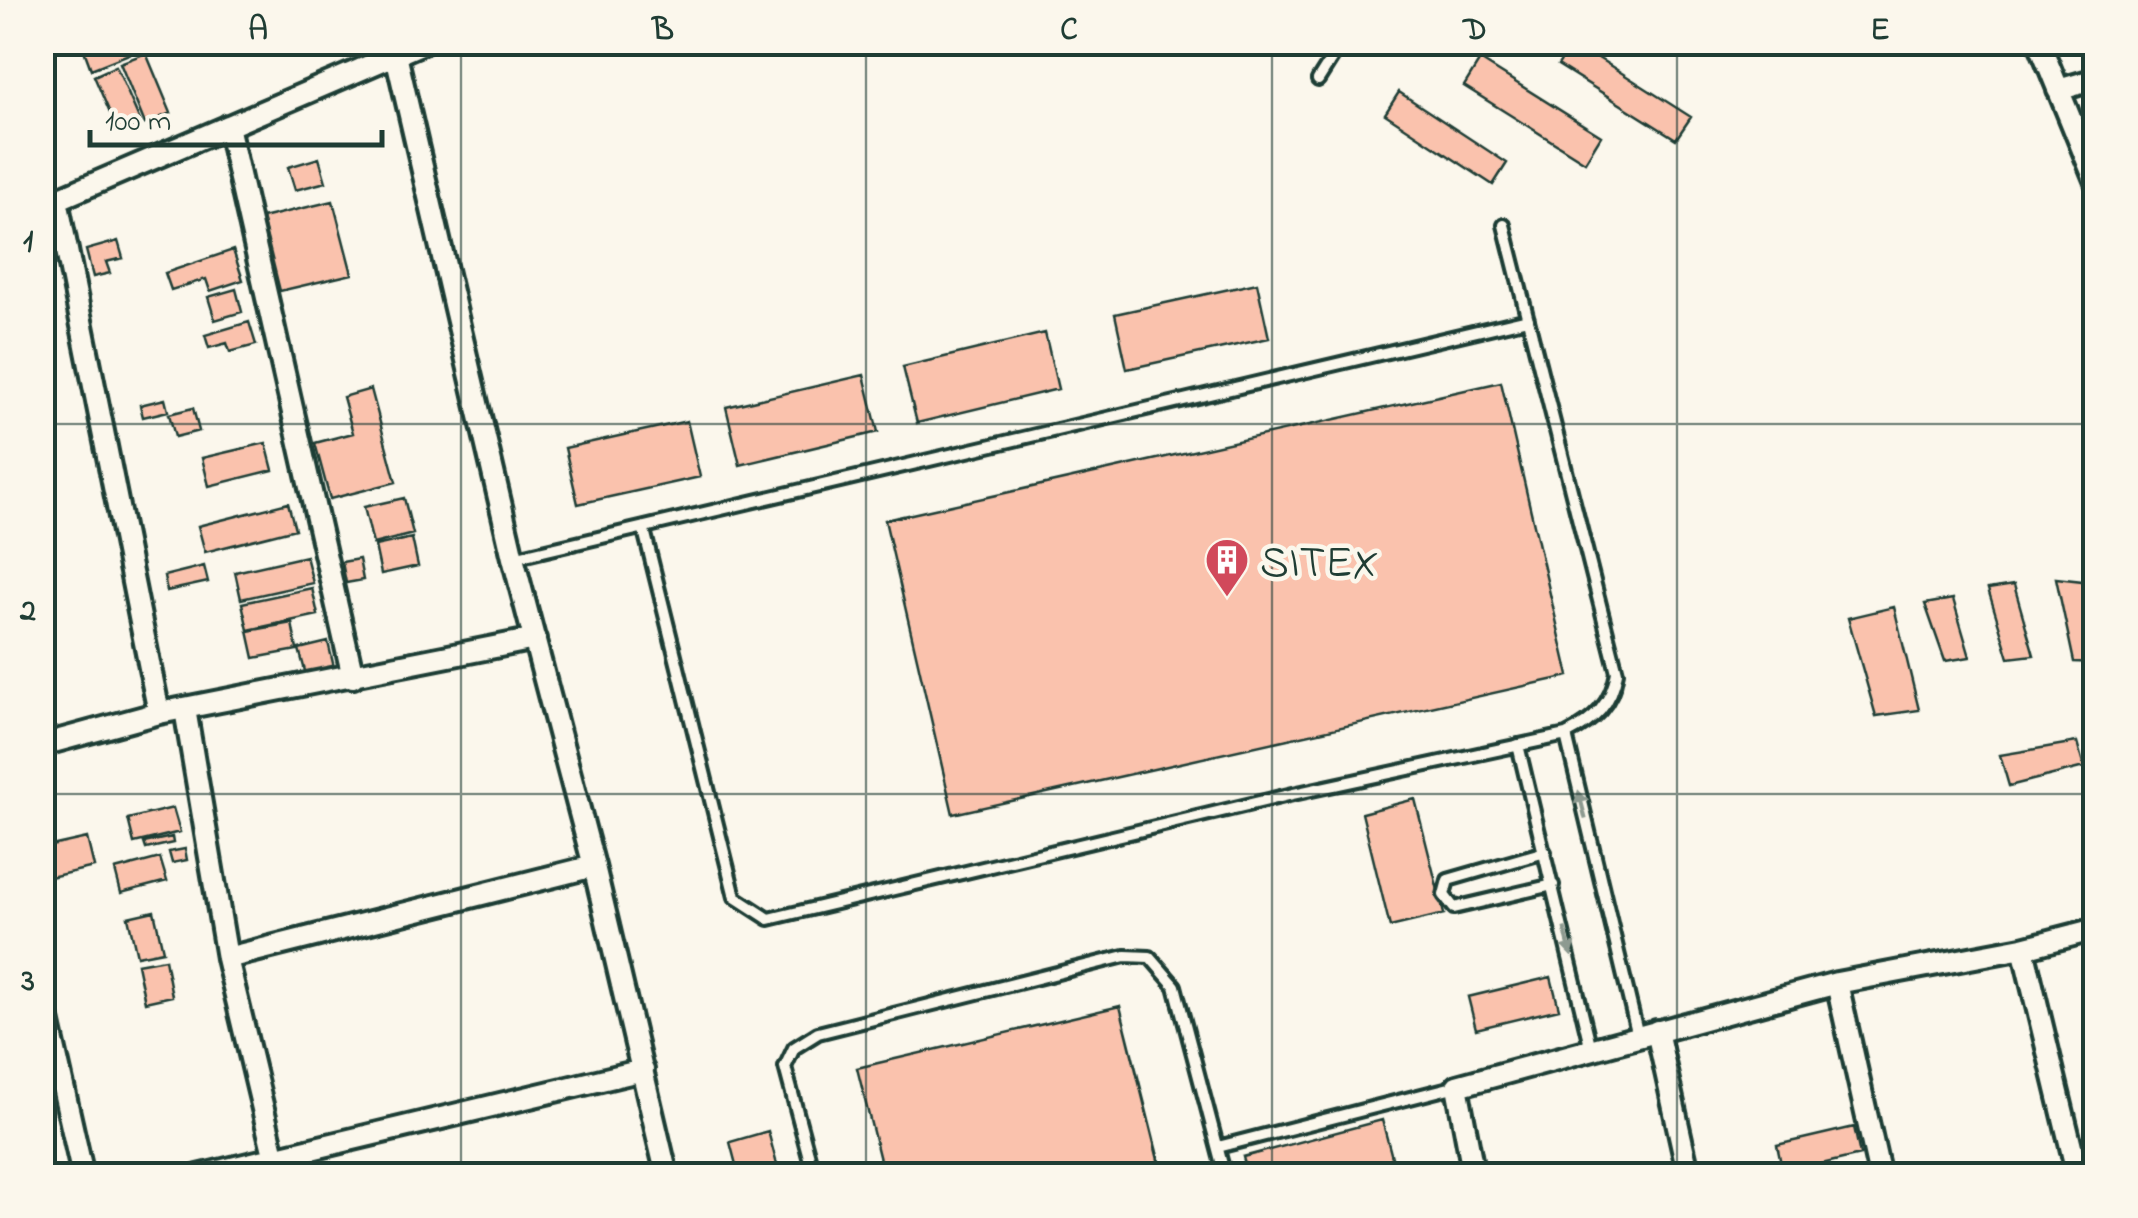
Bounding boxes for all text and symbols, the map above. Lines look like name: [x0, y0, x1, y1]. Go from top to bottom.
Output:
text: A: [248, 8, 268, 55]
text: B: [650, 8, 674, 55]
text: C: [1060, 8, 1078, 55]
text: D: [1461, 8, 1487, 55]
text: E: [1870, 8, 1890, 55]
scale bar: [90, 85, 382, 147]
text: 100 m: [105, 101, 171, 145]
text: 1: [23, 220, 33, 267]
place label: SITEX: [1260, 532, 1378, 598]
building icon: SITEX: [1204, 537, 1250, 598]
text: 2: [19, 589, 36, 636]
one-way arrow: [1574, 789, 1590, 820]
one-way arrow: [1561, 927, 1576, 958]
text: 3: [20, 959, 35, 1006]

